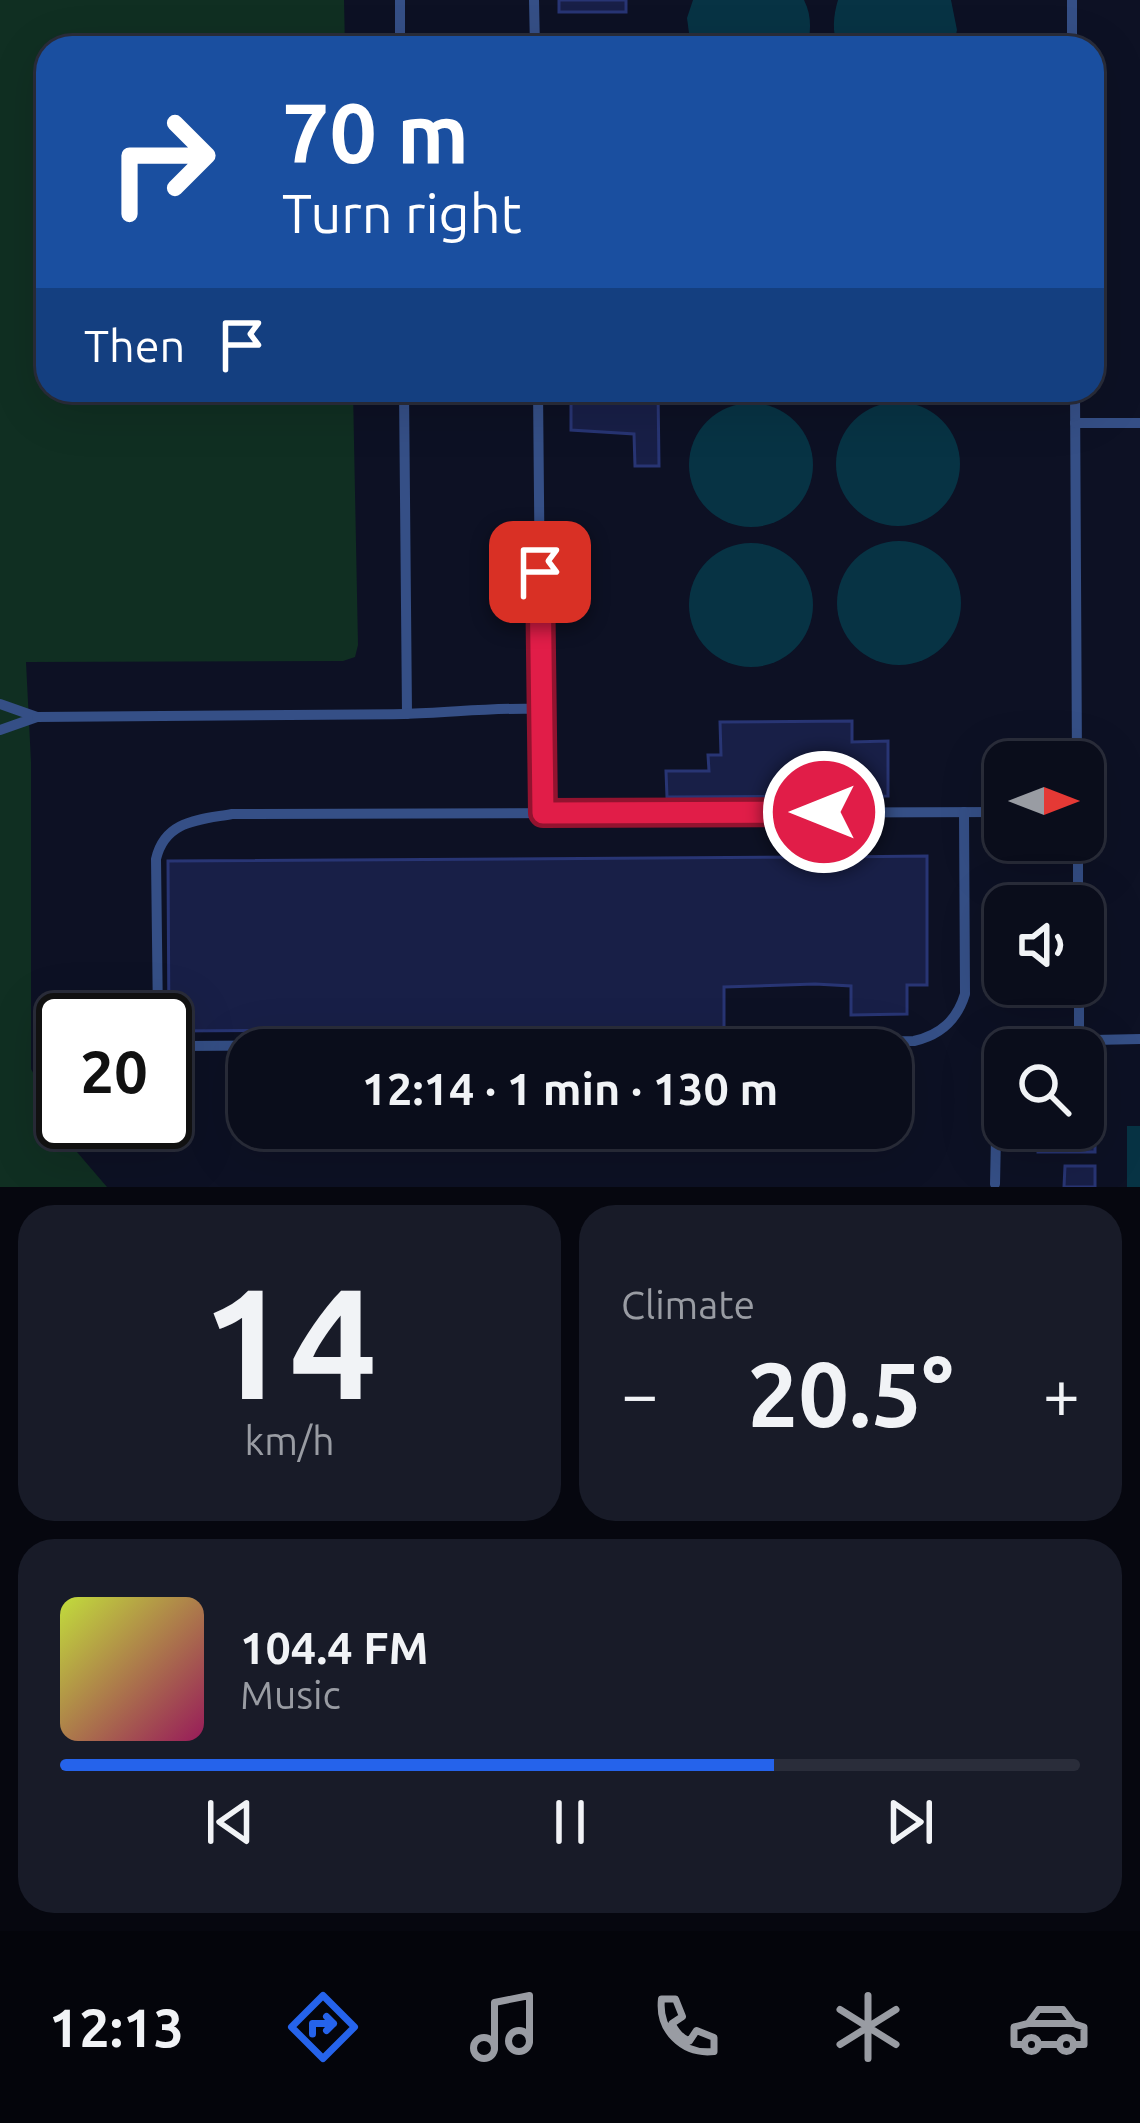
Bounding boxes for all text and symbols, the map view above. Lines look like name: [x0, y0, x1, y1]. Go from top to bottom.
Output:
icon: right: [84, 84, 240, 240]
text: 70 m: [282, 85, 469, 179]
text: Turn right: [282, 183, 522, 243]
icon: arrive: [209, 312, 275, 378]
text: Then: [84, 320, 185, 371]
pin: [489, 521, 591, 623]
icon: arrive: [507, 539, 573, 605]
north arrow: [984, 741, 1104, 861]
map controls: [984, 741, 1104, 1149]
position arrow: [761, 749, 887, 875]
button: sound: [984, 885, 1104, 1005]
speed limit sign: 20: [36, 993, 192, 1149]
button: search: [984, 1029, 1104, 1149]
text: 12:14 · 1 min · 130 m: [362, 1063, 778, 1114]
text: 14: [202, 1254, 377, 1428]
text: Climate: [621, 1283, 755, 1326]
text: 20.5°: [747, 1343, 954, 1444]
text: −: [621, 1356, 658, 1430]
text: +: [1043, 1356, 1080, 1430]
text: km/h: [244, 1419, 335, 1462]
text: 104.4 FM: [240, 1622, 429, 1673]
text: Music: [240, 1673, 341, 1716]
icon: previous: [197, 1789, 263, 1855]
icon: pause: [537, 1789, 603, 1855]
icon: next: [877, 1789, 943, 1855]
icon: directions: [281, 1985, 365, 2069]
icon: music: [463, 1985, 547, 2069]
icon: phone: [644, 1985, 728, 2069]
icon: climate: [826, 1985, 910, 2069]
icon: car: [1007, 1985, 1091, 2069]
text: 12:13: [49, 1997, 184, 2057]

